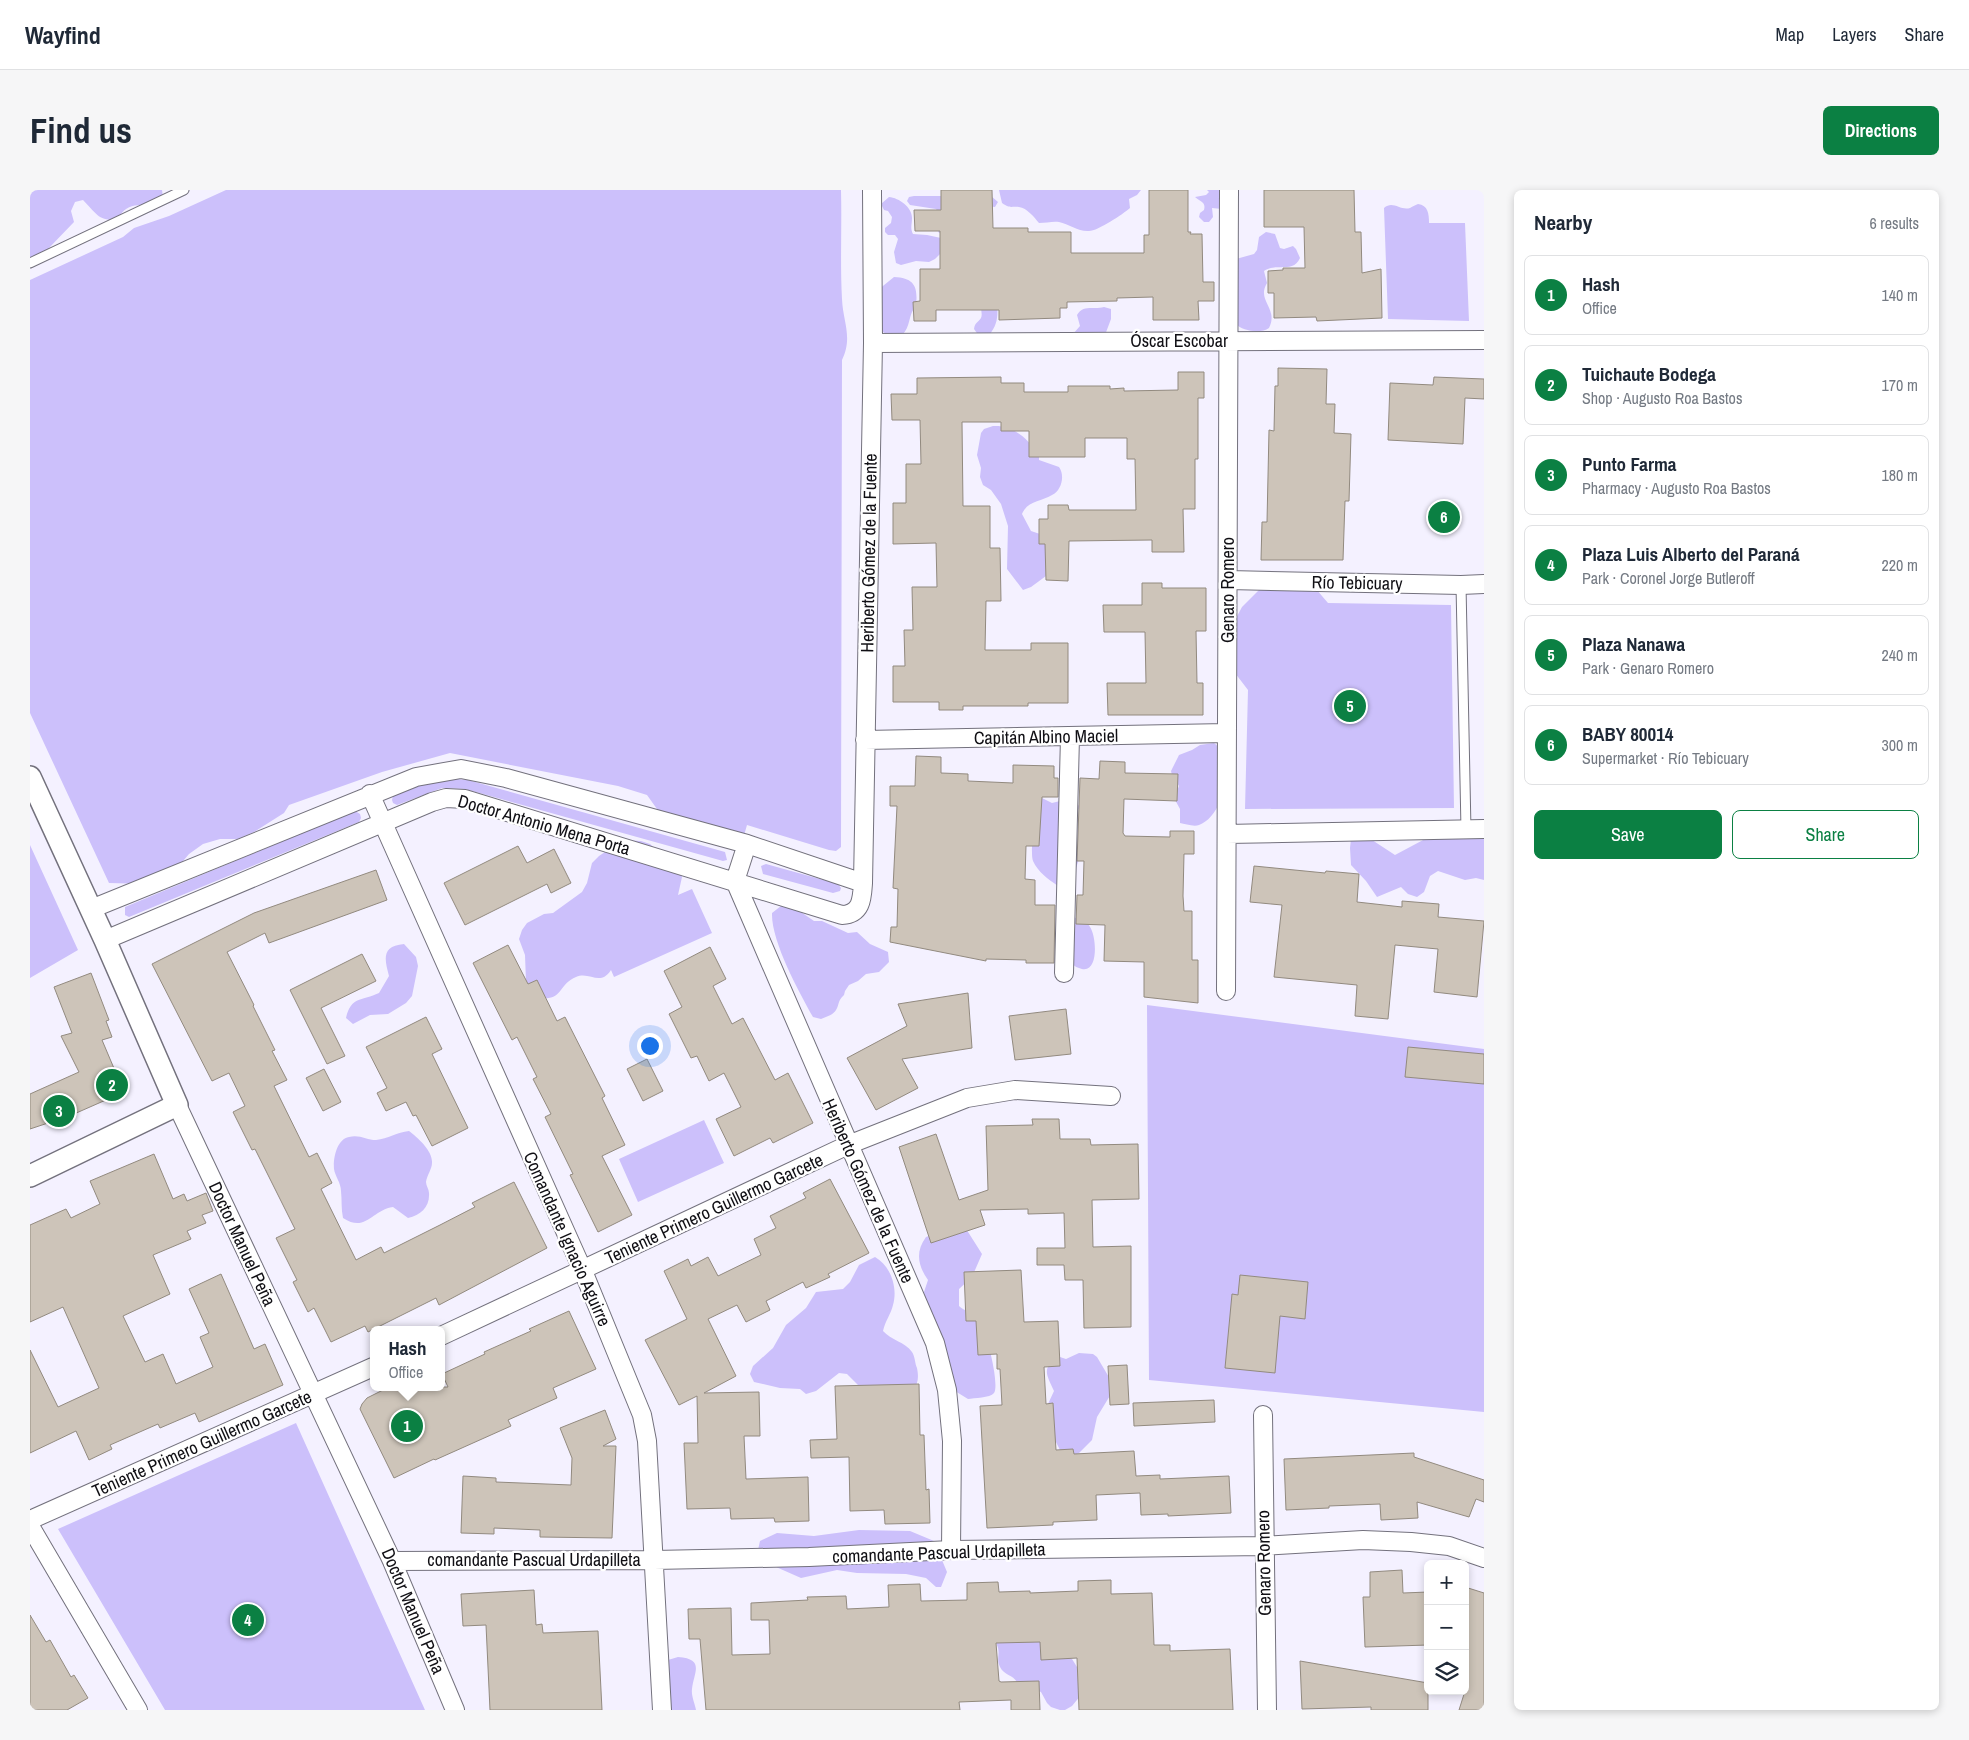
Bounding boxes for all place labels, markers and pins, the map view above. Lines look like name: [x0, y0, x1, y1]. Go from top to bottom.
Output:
pin: 6: [1428, 498, 1460, 536]
pin: 5: [1334, 687, 1366, 725]
pin: 2: [96, 1066, 128, 1104]
pin: 3: [43, 1092, 75, 1130]
pin: 1: [391, 1407, 423, 1445]
pin: 4: [232, 1601, 264, 1639]

